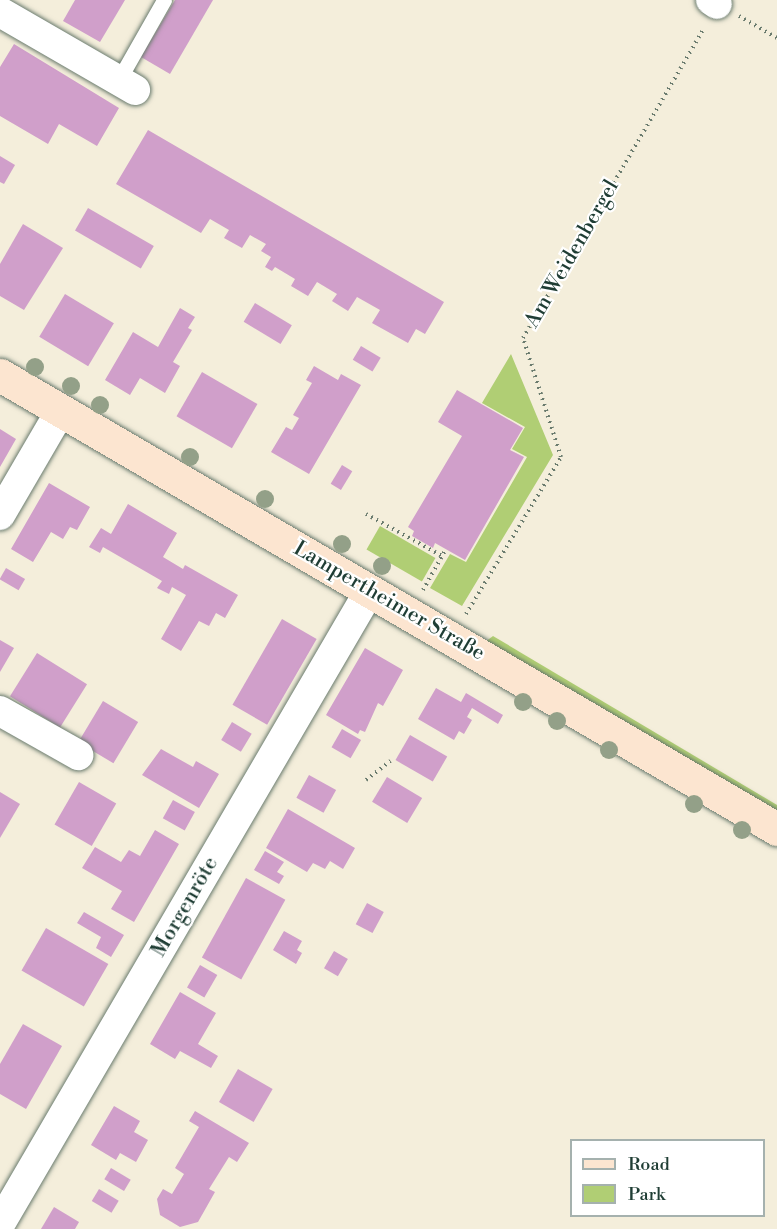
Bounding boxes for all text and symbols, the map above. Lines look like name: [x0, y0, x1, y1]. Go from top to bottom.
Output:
street label: Am Weidenbergel: [520, 176, 624, 332]
street label: Lampertheimer Straße: [289, 536, 489, 666]
street label: Morgenröte: [146, 852, 224, 962]
legend: [570, 1139, 765, 1217]
text: Road: [628, 1153, 670, 1176]
text: Park: [628, 1183, 665, 1206]

